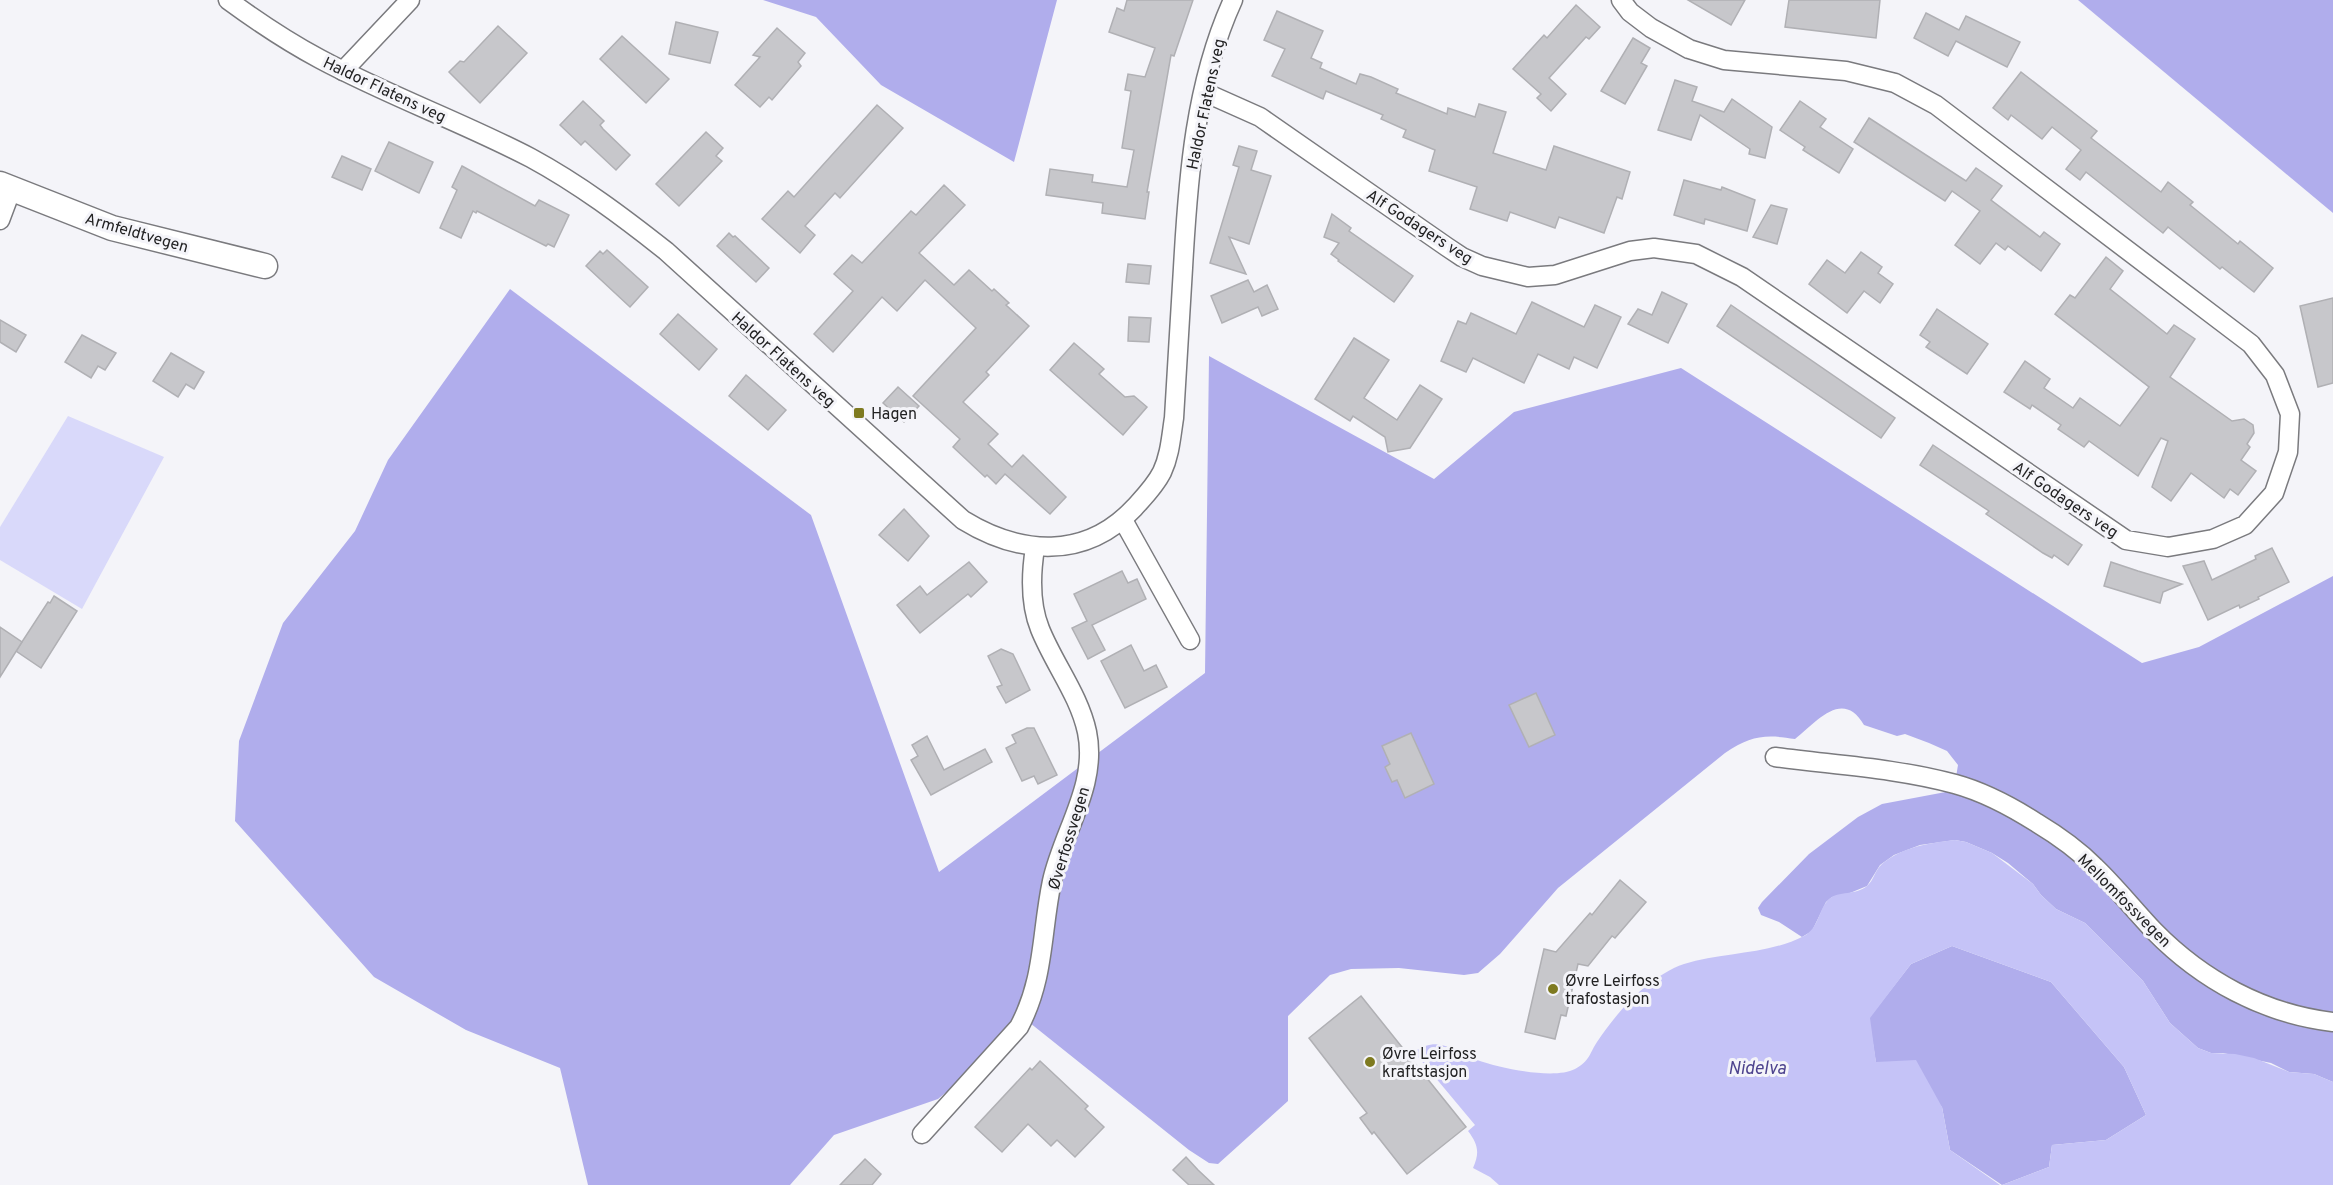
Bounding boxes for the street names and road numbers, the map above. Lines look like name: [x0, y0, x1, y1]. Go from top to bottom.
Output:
street label: Haldor Flatens veg: [1183, 37, 1231, 172]
street label: Haldor Flatens veg: [319, 54, 449, 128]
street label: Alf Godagers veg: [1362, 186, 1476, 270]
street label: Armfeldtvegen: [82, 210, 191, 258]
street label: Haldor Flatens veg: [726, 308, 839, 413]
street label: Alf Godagers veg: [2008, 458, 2121, 543]
street label: Øverfossvegen: [1045, 785, 1095, 893]
street label: Mellomfossvegen: [2073, 850, 2175, 952]

